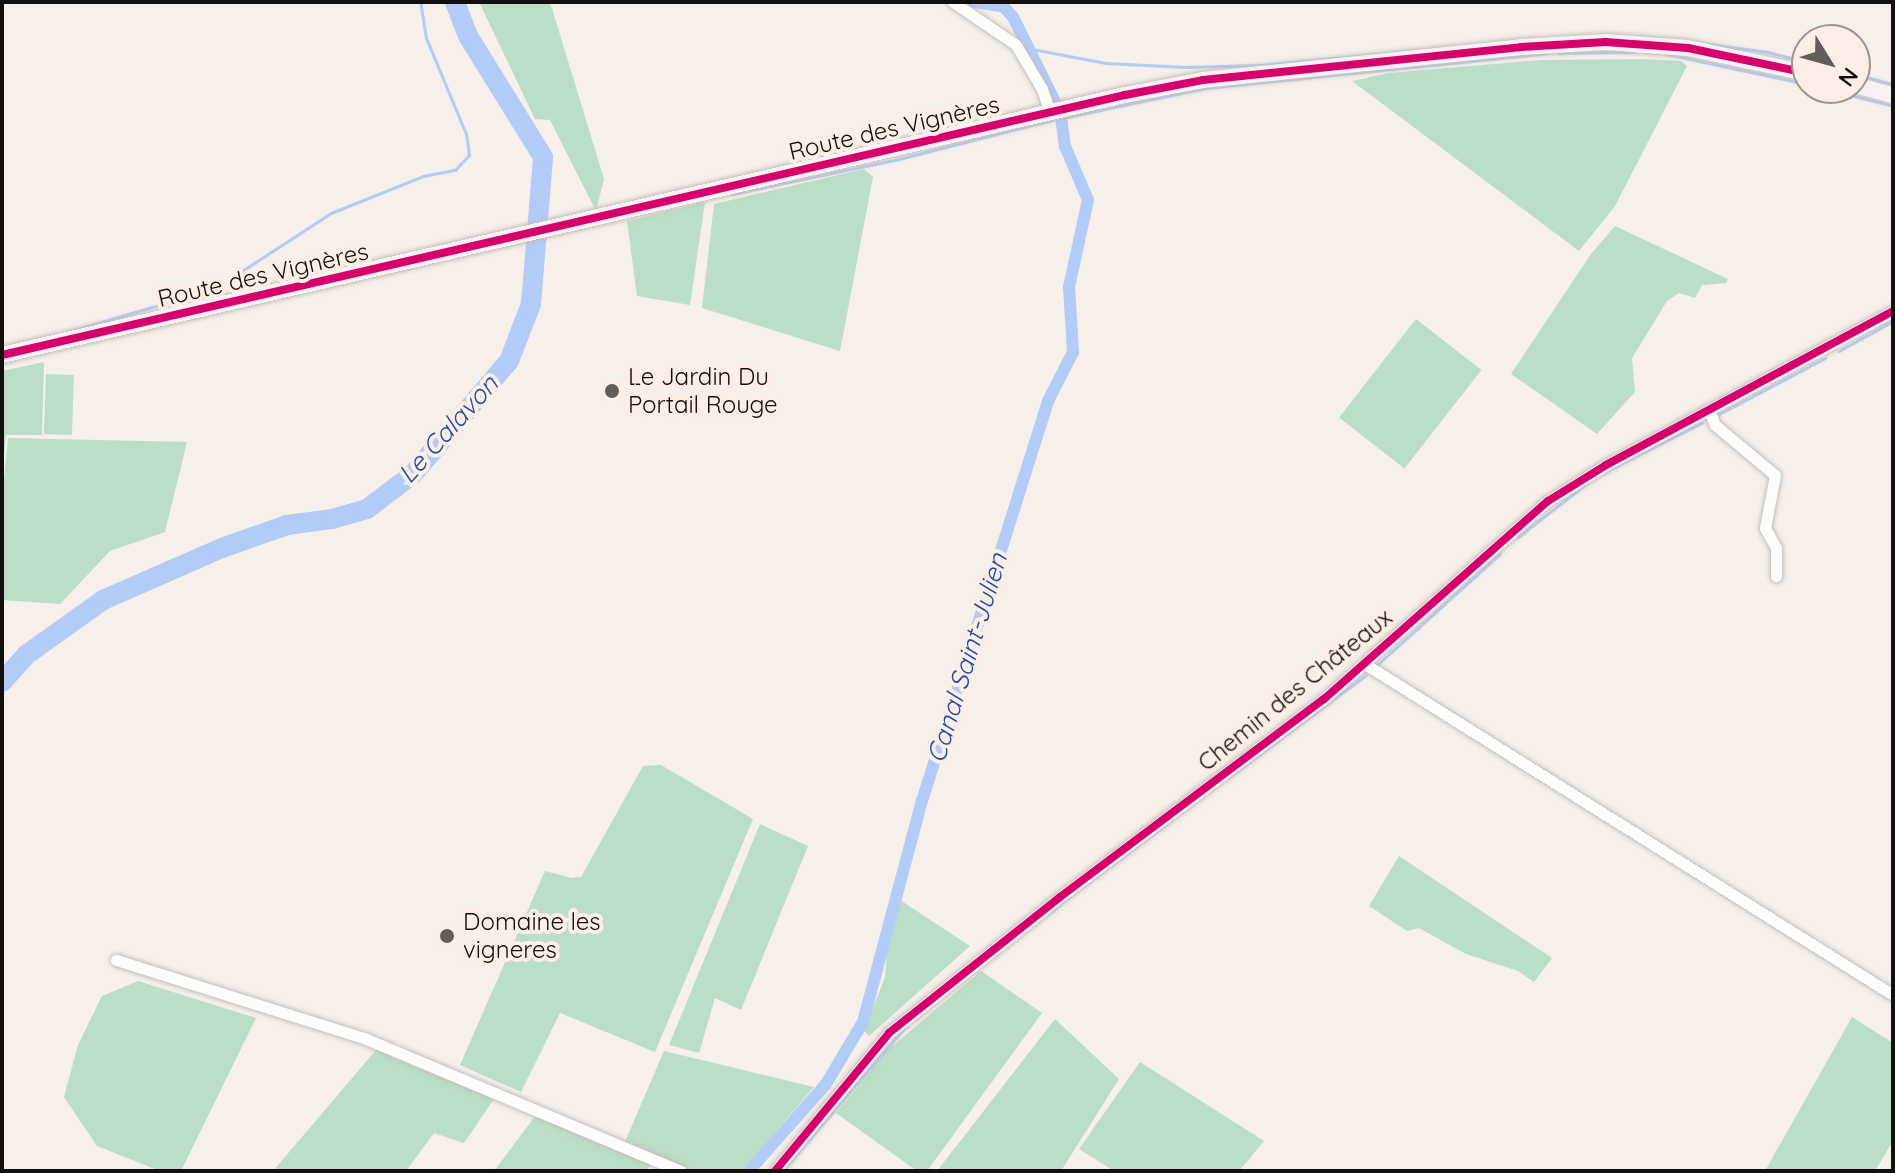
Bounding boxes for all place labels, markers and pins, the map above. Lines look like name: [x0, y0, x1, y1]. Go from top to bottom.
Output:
place label: Le Jardin Du Portail Rouge: [628, 363, 778, 419]
marker: Le Jardin Du Portail Rouge: [603, 382, 621, 400]
place label: Domaine les vigneres: [463, 908, 601, 964]
marker: Domaine les vigneres: [438, 927, 456, 945]

